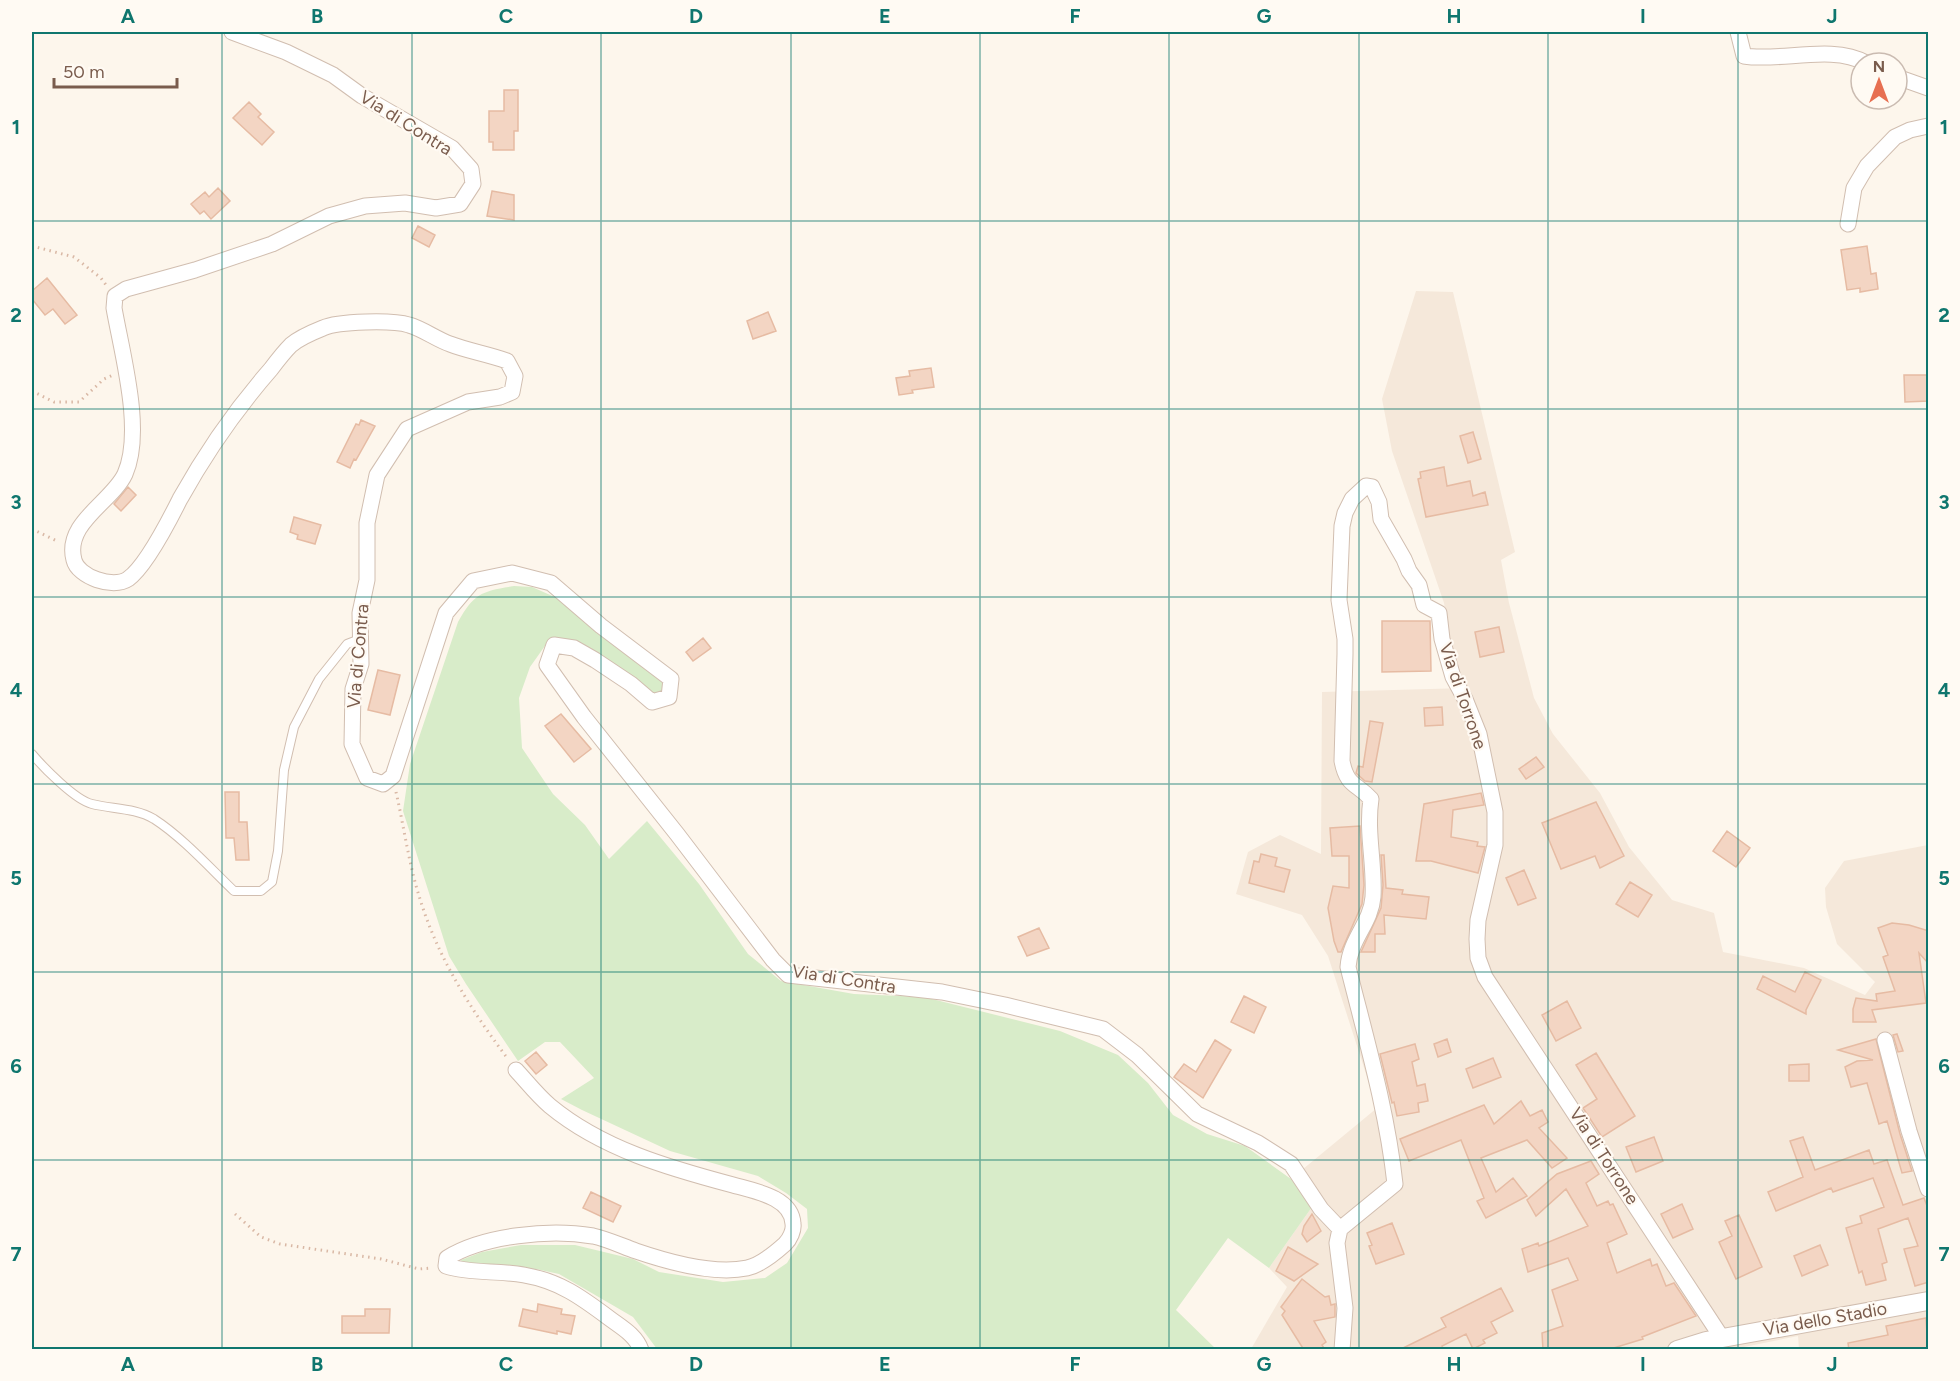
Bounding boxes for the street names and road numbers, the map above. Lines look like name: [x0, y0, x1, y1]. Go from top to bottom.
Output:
street label: Via di Contra: [356, 86, 456, 160]
street label: Via di Contra: [342, 603, 374, 709]
street label: Via di Torrone: [1434, 640, 1492, 752]
street label: Via di Contra: [790, 960, 898, 998]
street label: Via di Torrone: [1564, 1103, 1644, 1209]
street label: Via dello Stadio: [1761, 1297, 1889, 1341]

